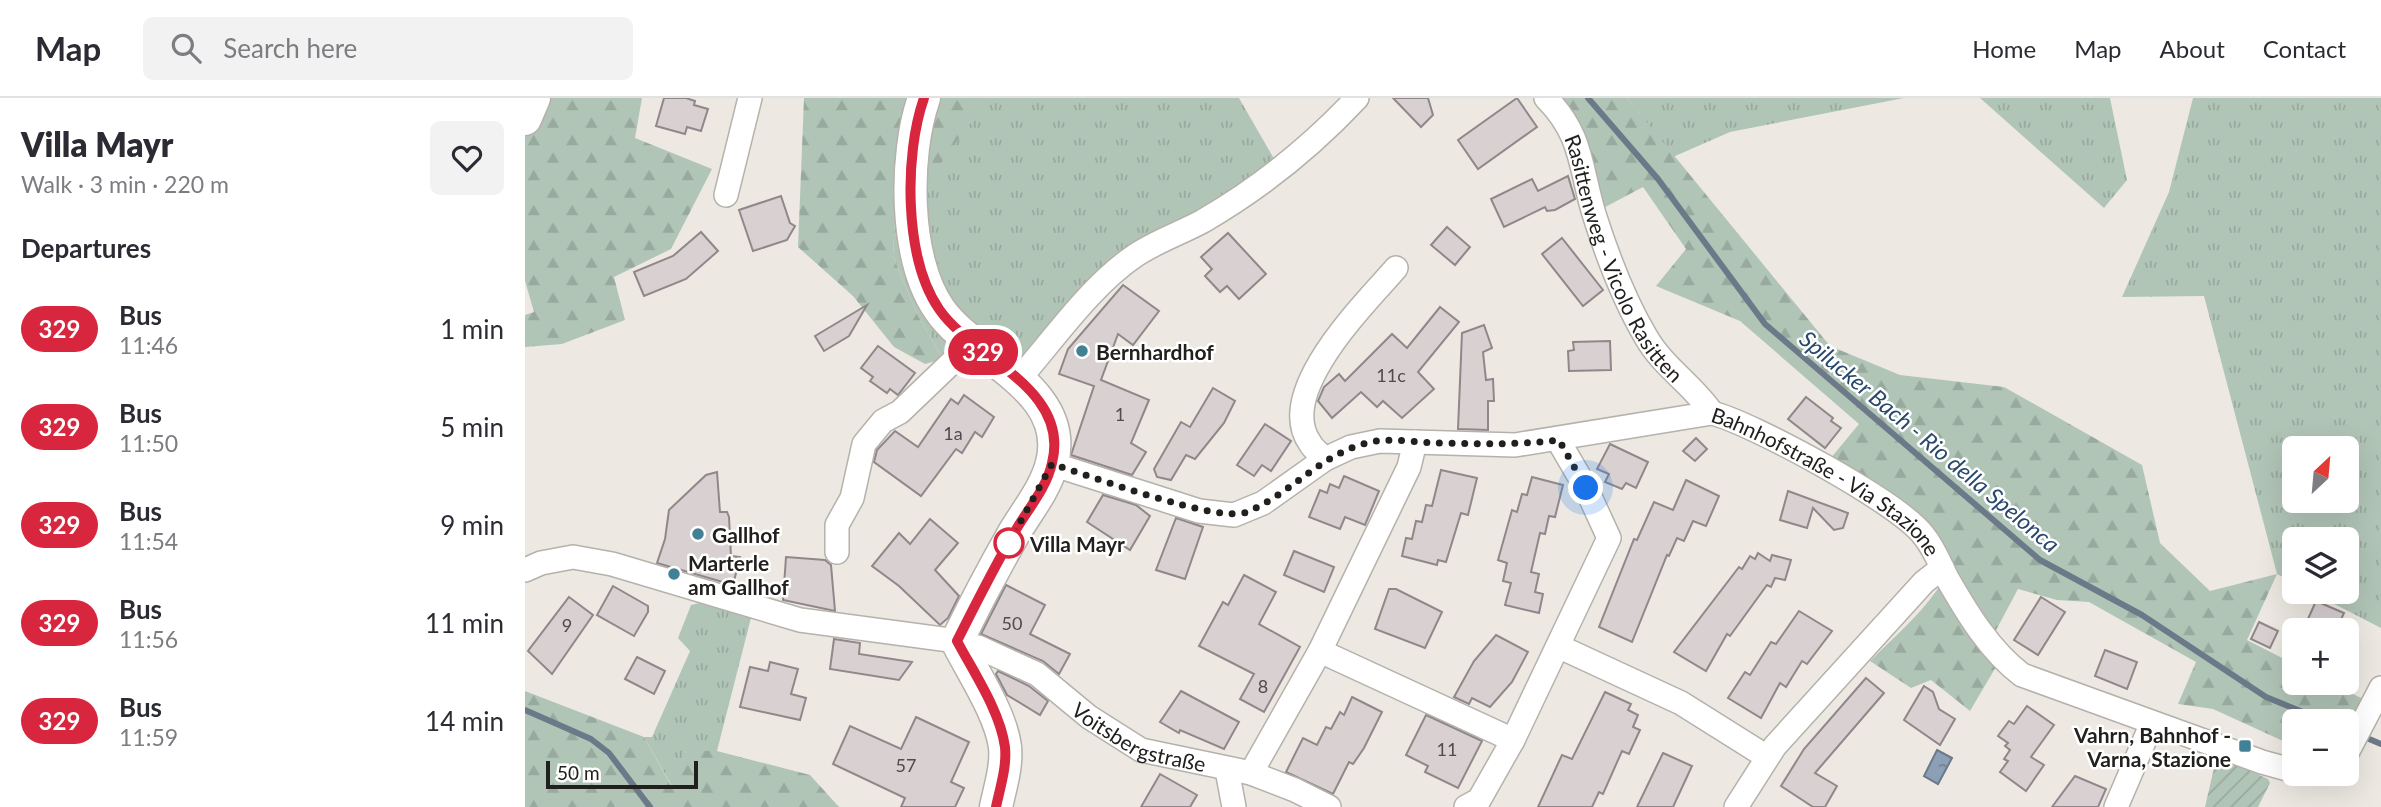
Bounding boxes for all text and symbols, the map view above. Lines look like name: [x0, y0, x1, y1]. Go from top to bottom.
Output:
search box: [143, 17, 633, 80]
text: Map: [35, 28, 101, 68]
icon: search: [167, 29, 205, 67]
text: Search here: [223, 32, 357, 64]
text: Home: [1972, 34, 2036, 63]
text: Map: [2074, 34, 2122, 63]
text: About: [2160, 34, 2225, 63]
text: Contact: [2263, 34, 2346, 63]
button: heart: [430, 121, 504, 195]
text: Villa Mayr: [21, 124, 173, 164]
street label: Rasittenweg - Vicolo Rasitten: [1561, 130, 1689, 386]
text: Walk · 3 min · 220 m: [21, 170, 229, 198]
text: Departures: [21, 232, 151, 264]
text: Bus: [119, 299, 162, 331]
text: 1 min: [440, 313, 504, 345]
text: 329: [39, 314, 80, 343]
water label: Spilucker Bach - Rio della Spelonca: [1795, 324, 2065, 558]
line badge: 329: [943, 329, 1023, 375]
text: 11:46: [119, 331, 178, 359]
text: 329: [962, 337, 1004, 366]
place label: Bernhardhof: [1096, 339, 1214, 364]
marker: Bernhardhof: [1074, 343, 1090, 359]
house number: 11c: [1376, 364, 1406, 386]
text: Bus: [119, 397, 162, 429]
street label: Bahnhofstraße - Via Stazione: [1709, 401, 1946, 560]
house number: 1: [1115, 403, 1125, 425]
text: 5 min: [440, 411, 504, 443]
text: 329: [39, 412, 80, 441]
house number: 1a: [943, 422, 963, 444]
text: 11:50: [119, 429, 178, 457]
north arrow: [2282, 436, 2359, 513]
map controls: [2282, 436, 2359, 786]
your location: [1568, 470, 1603, 505]
text: Bus: [119, 495, 162, 527]
text: 9 min: [440, 509, 504, 541]
text: 329: [39, 510, 80, 539]
place label: Gallhof: [712, 522, 780, 547]
marker: Gallhof: [690, 526, 706, 542]
text: 11:54: [119, 527, 178, 555]
button: layers: [2282, 527, 2359, 604]
marker: Villa Mayr: [994, 528, 1024, 558]
place label: Villa Mayr: [1029, 531, 1125, 556]
place label: Marterle am Gallhof: [688, 550, 789, 599]
marker: Marterle am Gallhof: [666, 566, 682, 582]
text: Bus: [119, 593, 162, 625]
text: 11 min: [425, 607, 504, 639]
text: 329: [39, 608, 80, 637]
house number: 50: [1002, 612, 1022, 634]
house number: 9: [562, 614, 572, 636]
button: +: [2282, 618, 2359, 695]
text: 11:56: [119, 625, 178, 653]
house number: 8: [1258, 675, 1268, 697]
text: Bus: [119, 691, 162, 723]
street label: Voitsbergstraße: [1067, 696, 1208, 776]
text: 14 min: [425, 705, 504, 737]
text: 329: [39, 706, 80, 735]
button: −: [2282, 709, 2359, 786]
place label: Vahrn, Bahnhof - Varna, Stazione: [2073, 722, 2231, 771]
text: 11:59: [119, 723, 178, 751]
house number: 11: [1437, 738, 1457, 760]
marker: Vahrn, Bahnhof - Varna, Stazione: [2237, 738, 2253, 754]
house number: 57: [896, 754, 916, 776]
scale bar: [546, 758, 698, 790]
text: 50 m: [557, 761, 600, 784]

